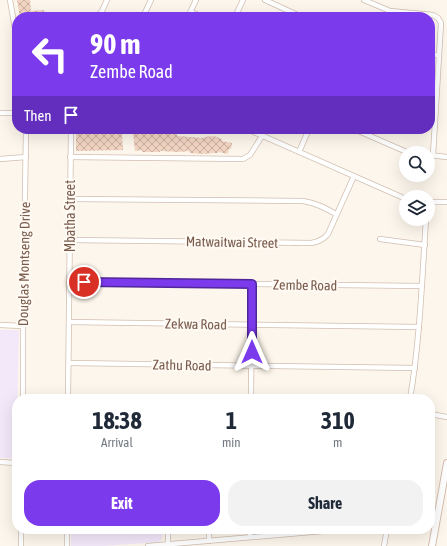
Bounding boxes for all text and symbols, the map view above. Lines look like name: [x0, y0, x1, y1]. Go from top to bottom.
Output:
icon: left: [24, 28, 76, 80]
text: 90 m: [90, 28, 140, 60]
text: Zembe Road: [90, 61, 173, 82]
icon: arrive: [60, 104, 82, 126]
text: Then: [24, 107, 52, 124]
map controls: [399, 146, 435, 226]
button: search: [399, 146, 435, 182]
street label: Mbatha Street: [62, 180, 78, 252]
button: layers: [399, 190, 435, 226]
street label: Douglas Montseng Drive: [15, 202, 33, 326]
street label: Matwaitwai Street: [186, 233, 278, 251]
pin: [67, 265, 101, 299]
icon: arrive: [73, 271, 95, 293]
street label: Zembe Road: [273, 276, 337, 294]
street label: Zekwa Road: [165, 315, 227, 333]
position arrow: [231, 331, 273, 373]
street label: Zathu Road: [152, 356, 212, 374]
text: 18:38: [92, 407, 142, 434]
text: 1: [226, 407, 237, 434]
text: 310: [321, 407, 355, 434]
text: Arrival: [101, 435, 133, 450]
text: min: [222, 435, 241, 450]
text: m: [333, 435, 342, 450]
button: Exit: [24, 480, 220, 526]
button: Share: [228, 480, 423, 526]

